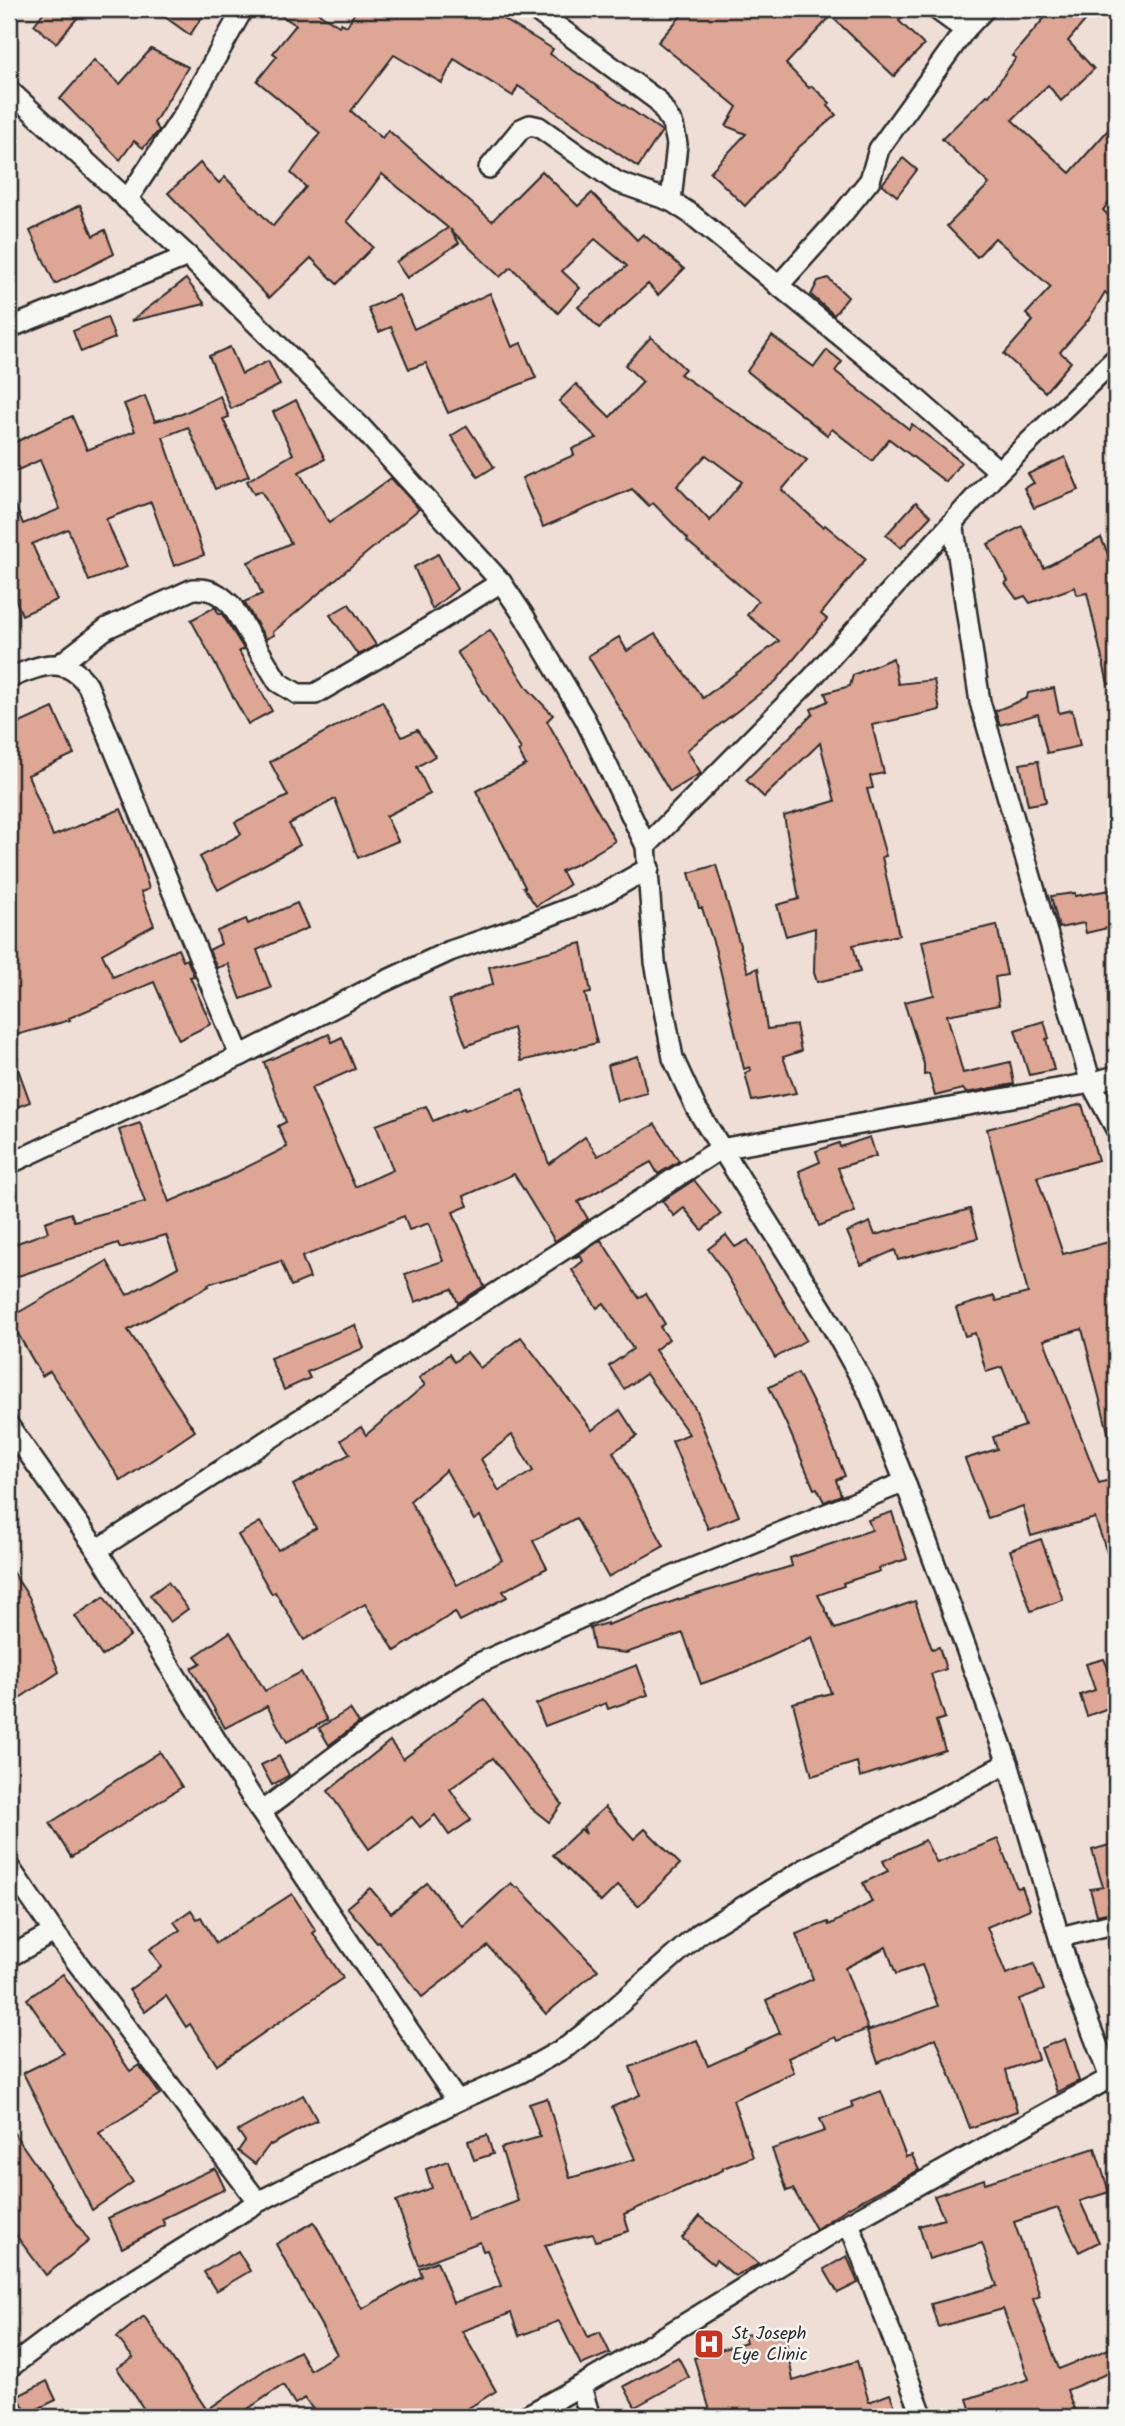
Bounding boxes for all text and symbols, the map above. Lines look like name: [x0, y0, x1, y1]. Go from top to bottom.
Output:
place label: St Joseph Eye Clinic: [732, 2320, 808, 2370]
hospital icon: St Joseph Eye Clinic: [692, 2327, 726, 2361]

